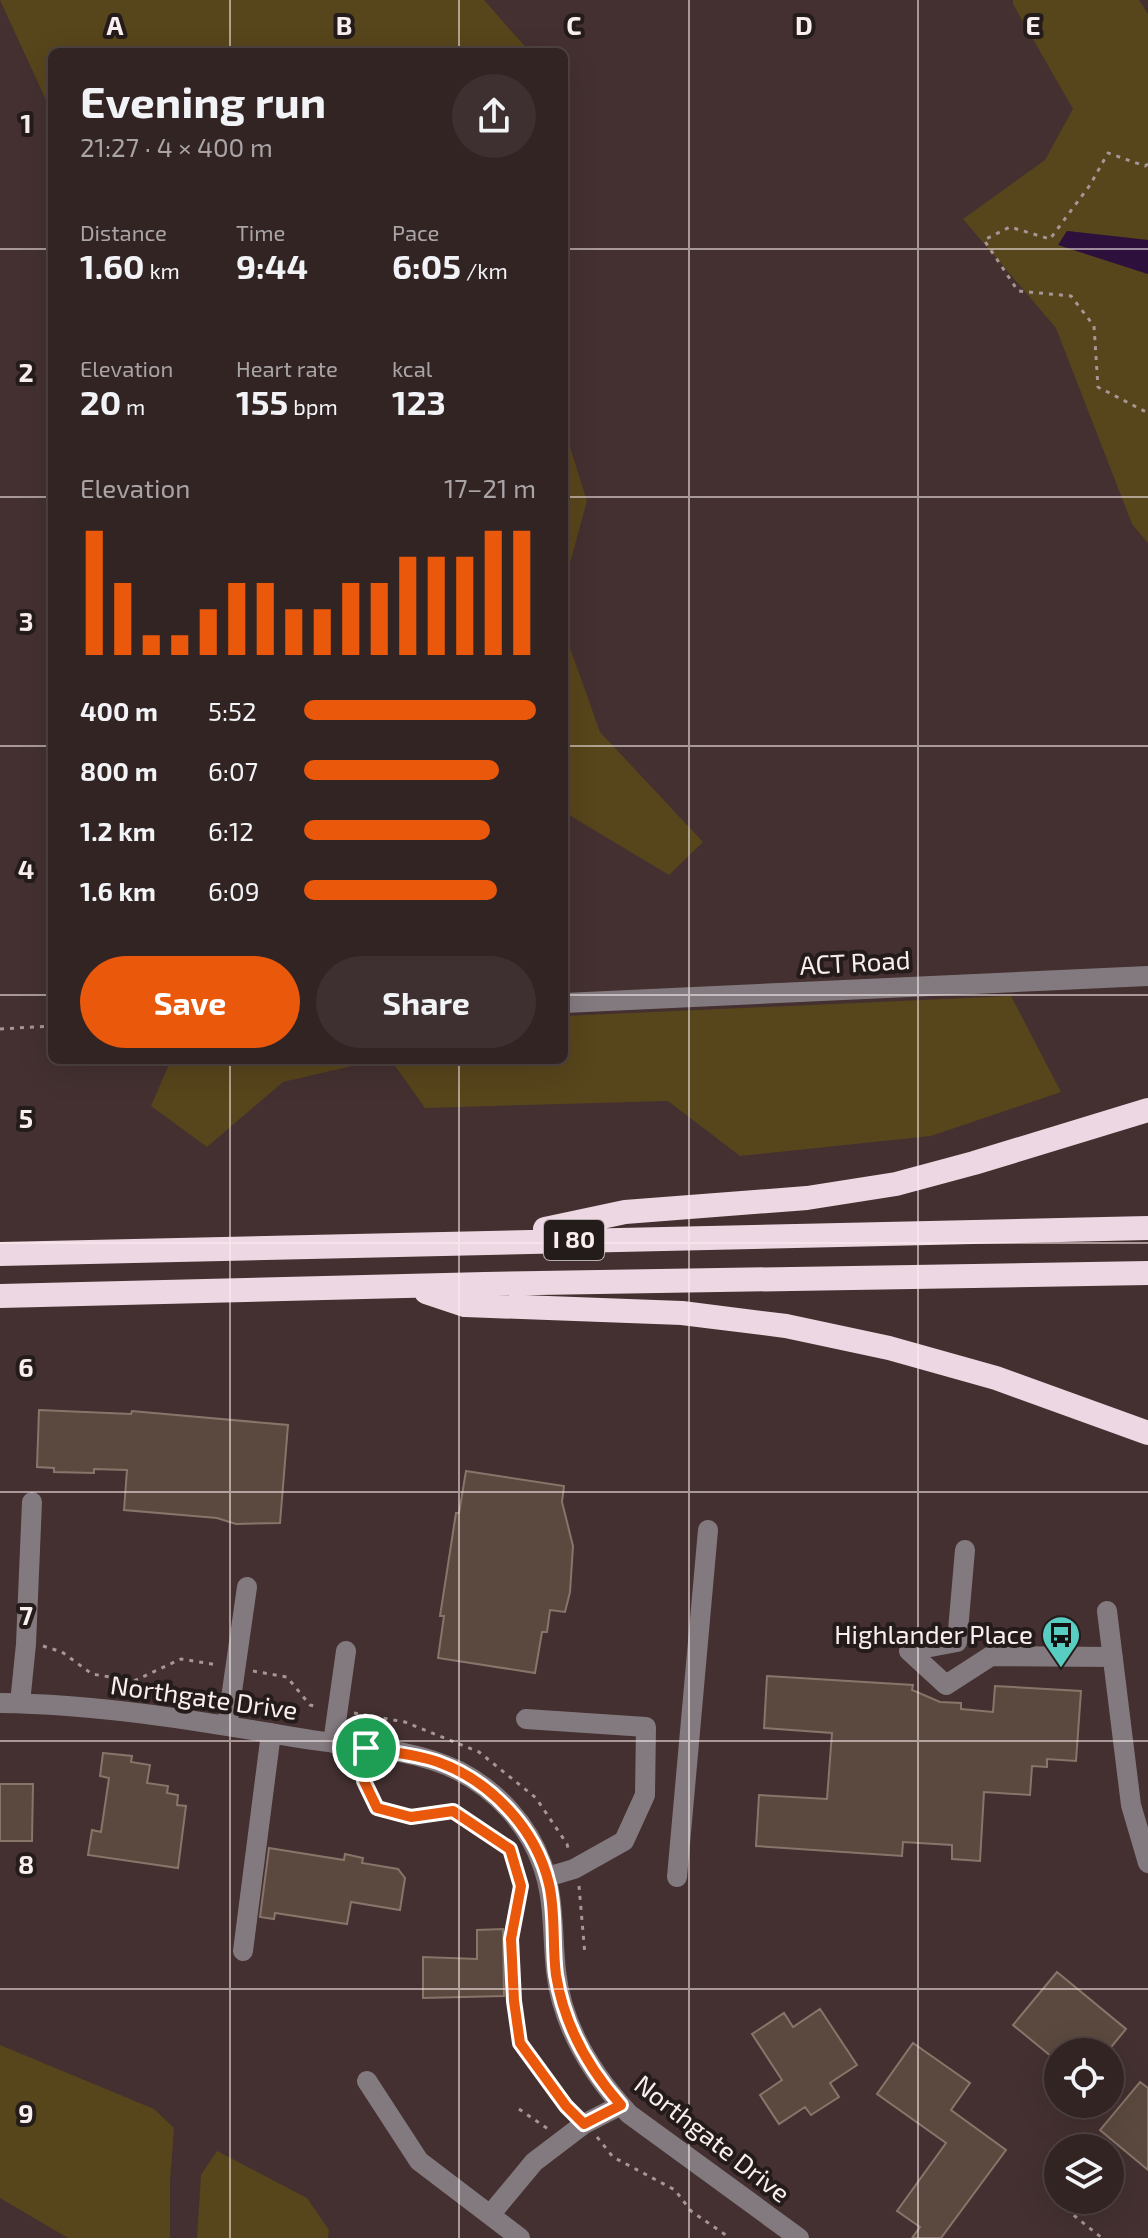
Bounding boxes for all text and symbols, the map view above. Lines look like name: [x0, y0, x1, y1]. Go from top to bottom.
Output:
text: A: [107, 9, 124, 40]
text: B: [336, 9, 352, 40]
text: C: [566, 9, 582, 40]
text: D: [795, 9, 813, 40]
text: E: [1025, 9, 1041, 40]
text: Evening run: [80, 74, 326, 127]
button: share: [452, 74, 536, 158]
text: 1: [20, 107, 32, 138]
text: 21:27 · 4 × 400 m: [80, 131, 273, 162]
text: Distance: [80, 219, 167, 245]
text: Time: [236, 219, 285, 245]
text: Pace: [392, 219, 439, 245]
text: 1.60: [80, 245, 145, 286]
text: 9:44: [236, 245, 308, 286]
text: 6:05: [392, 245, 461, 286]
text: km: [145, 257, 180, 283]
text: /km: [461, 257, 508, 283]
text: Elevation: [80, 355, 173, 381]
text: Heart rate: [236, 355, 338, 381]
text: kcal: [392, 355, 432, 381]
text: 2: [18, 356, 34, 387]
text: 20: [80, 381, 121, 422]
text: 155: [236, 381, 288, 422]
text: 123: [392, 381, 446, 422]
text: m: [121, 393, 145, 419]
text: bpm: [288, 393, 338, 419]
text: Elevation: [80, 472, 190, 503]
text: 17–21 m: [444, 472, 536, 503]
text: 3: [19, 605, 33, 636]
text: 400 m: [80, 695, 158, 726]
text: 5:52: [208, 695, 257, 726]
text: 800 m: [80, 755, 158, 786]
text: 6:07: [208, 755, 258, 786]
text: 1.2 km: [80, 815, 156, 846]
text: 6:12: [208, 815, 254, 846]
text: 4: [18, 853, 34, 884]
text: 1.6 km: [80, 875, 156, 906]
text: 6:09: [208, 875, 260, 906]
street label: ACT Road: [799, 943, 911, 980]
button: Save: [80, 956, 300, 1048]
button: Share: [316, 956, 536, 1048]
text: 5: [19, 1102, 33, 1133]
road number: I 80: [544, 1220, 604, 1260]
text: 6: [18, 1351, 34, 1382]
text: 7: [19, 1599, 33, 1630]
bus stop icon: Highlander Place: [1040, 1614, 1082, 1669]
place label: Highlander Place: [834, 1618, 1033, 1649]
street label: Northgate Drive: [109, 1668, 300, 1725]
pin: [332, 1714, 400, 1782]
icon: arrive: [344, 1726, 388, 1770]
text: 8: [18, 1848, 34, 1879]
map controls: [1044, 2038, 1124, 2214]
button: locate: [1044, 2038, 1124, 2118]
street label: Northgate Drive: [629, 2068, 797, 2208]
text: 9: [18, 2097, 34, 2128]
button: layers: [1044, 2134, 1124, 2214]

